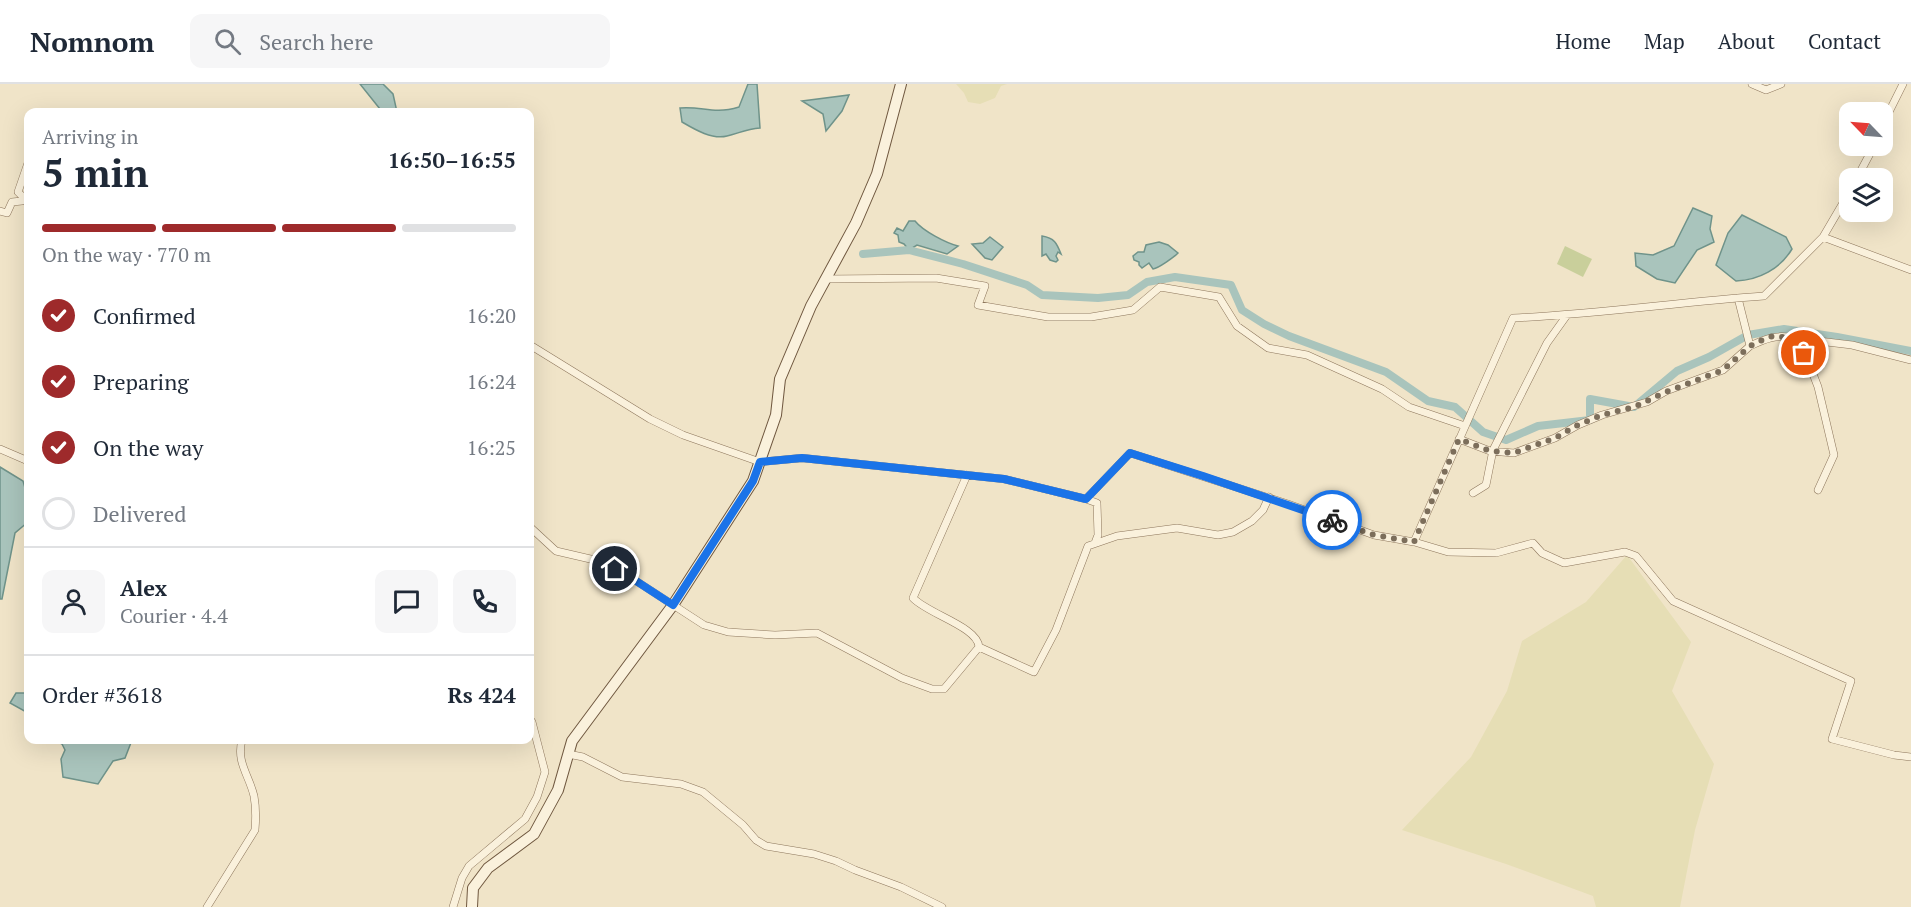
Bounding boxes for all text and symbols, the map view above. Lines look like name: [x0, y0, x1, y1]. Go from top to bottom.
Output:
search box: [190, 14, 610, 68]
text: Nomnom: [30, 23, 154, 60]
icon: search: [211, 25, 244, 58]
text: Search here: [259, 27, 374, 56]
text: Home: [1555, 27, 1611, 55]
text: Map: [1644, 27, 1685, 55]
text: About: [1718, 27, 1775, 55]
text: Contact: [1808, 27, 1881, 55]
north arrow: [1839, 102, 1893, 156]
map controls: [1839, 102, 1893, 222]
text: Arriving in: [42, 123, 138, 150]
text: 16:50–16:55: [388, 145, 516, 174]
text: 5 min: [42, 146, 149, 198]
button: layers: [1839, 168, 1893, 222]
text: On the way · 770 m: [42, 241, 211, 268]
icon: check: [42, 299, 75, 332]
text: Confirmed: [93, 301, 196, 330]
text: 16:20: [467, 302, 516, 329]
pin: [1778, 327, 1829, 378]
icon: bag: [1787, 336, 1820, 369]
icon: check: [42, 365, 75, 398]
text: Preparing: [93, 367, 189, 396]
text: 16:24: [467, 368, 516, 395]
icon: check: [42, 431, 75, 464]
text: On the way: [93, 433, 203, 462]
text: 16:25: [467, 434, 516, 461]
courier: [1302, 490, 1362, 550]
text: Delivered: [93, 499, 186, 528]
icon: bike: [1316, 504, 1349, 537]
pin: [589, 543, 640, 594]
icon: home: [598, 552, 631, 585]
button: person: [42, 570, 105, 633]
button: chat: [375, 570, 438, 633]
button: phone: [453, 570, 516, 633]
text: Alex: [120, 573, 167, 602]
text: Courier · 4.4: [120, 602, 228, 629]
text: Order #3618: [42, 680, 162, 709]
text: Rs 424: [447, 680, 516, 709]

